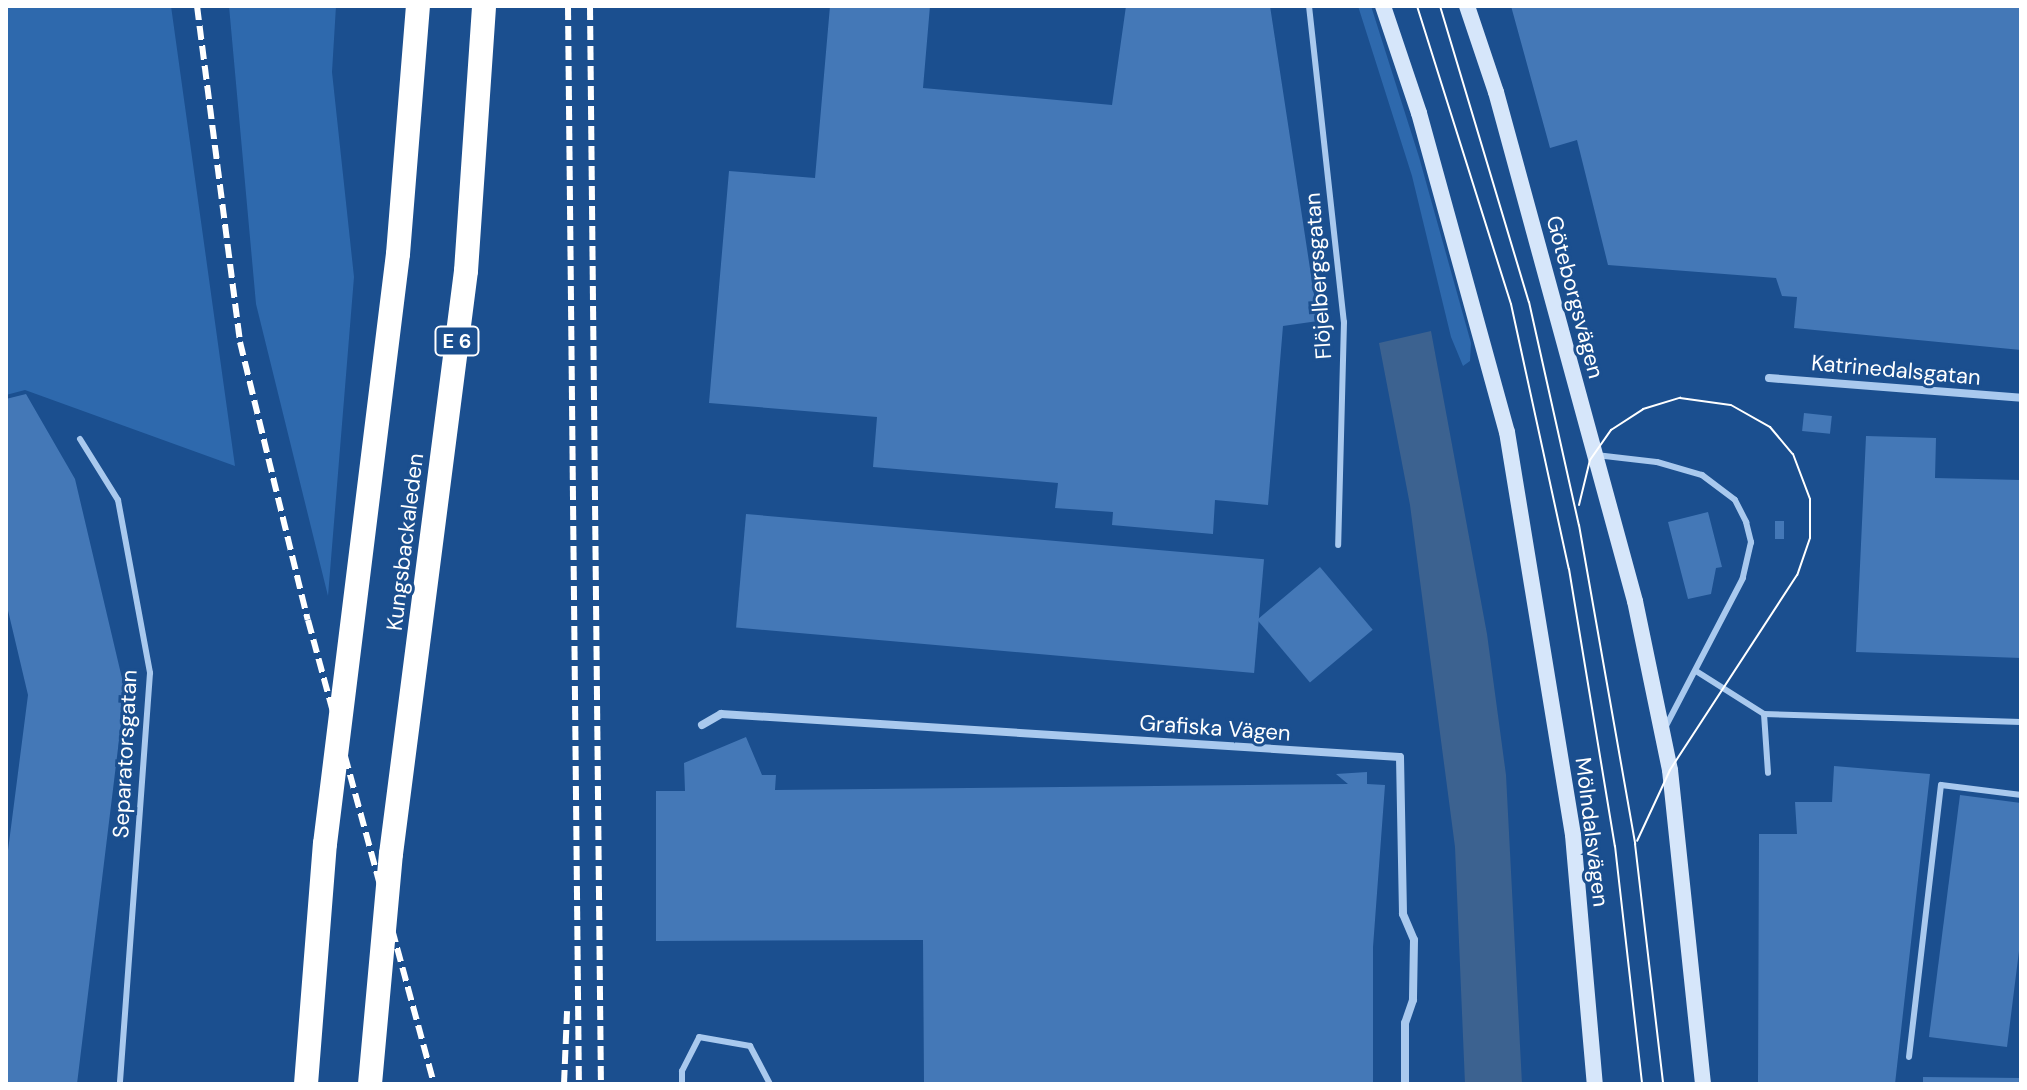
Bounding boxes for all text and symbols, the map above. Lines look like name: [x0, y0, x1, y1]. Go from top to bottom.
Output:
street label: Flöjelbergsgatan: [1299, 192, 1337, 360]
street label: Göteborgsvägen: [1541, 213, 1609, 381]
road number: E 6: [433, 325, 481, 357]
street label: Katrinedalsgatan: [1810, 349, 1982, 391]
street label: Kungsbackaleden: [381, 452, 429, 632]
street label: Separatorsgatan: [107, 669, 143, 839]
street label: Grafiska Vägen: [1139, 710, 1291, 746]
street label: Mölndalsvägen: [1570, 756, 1614, 908]

